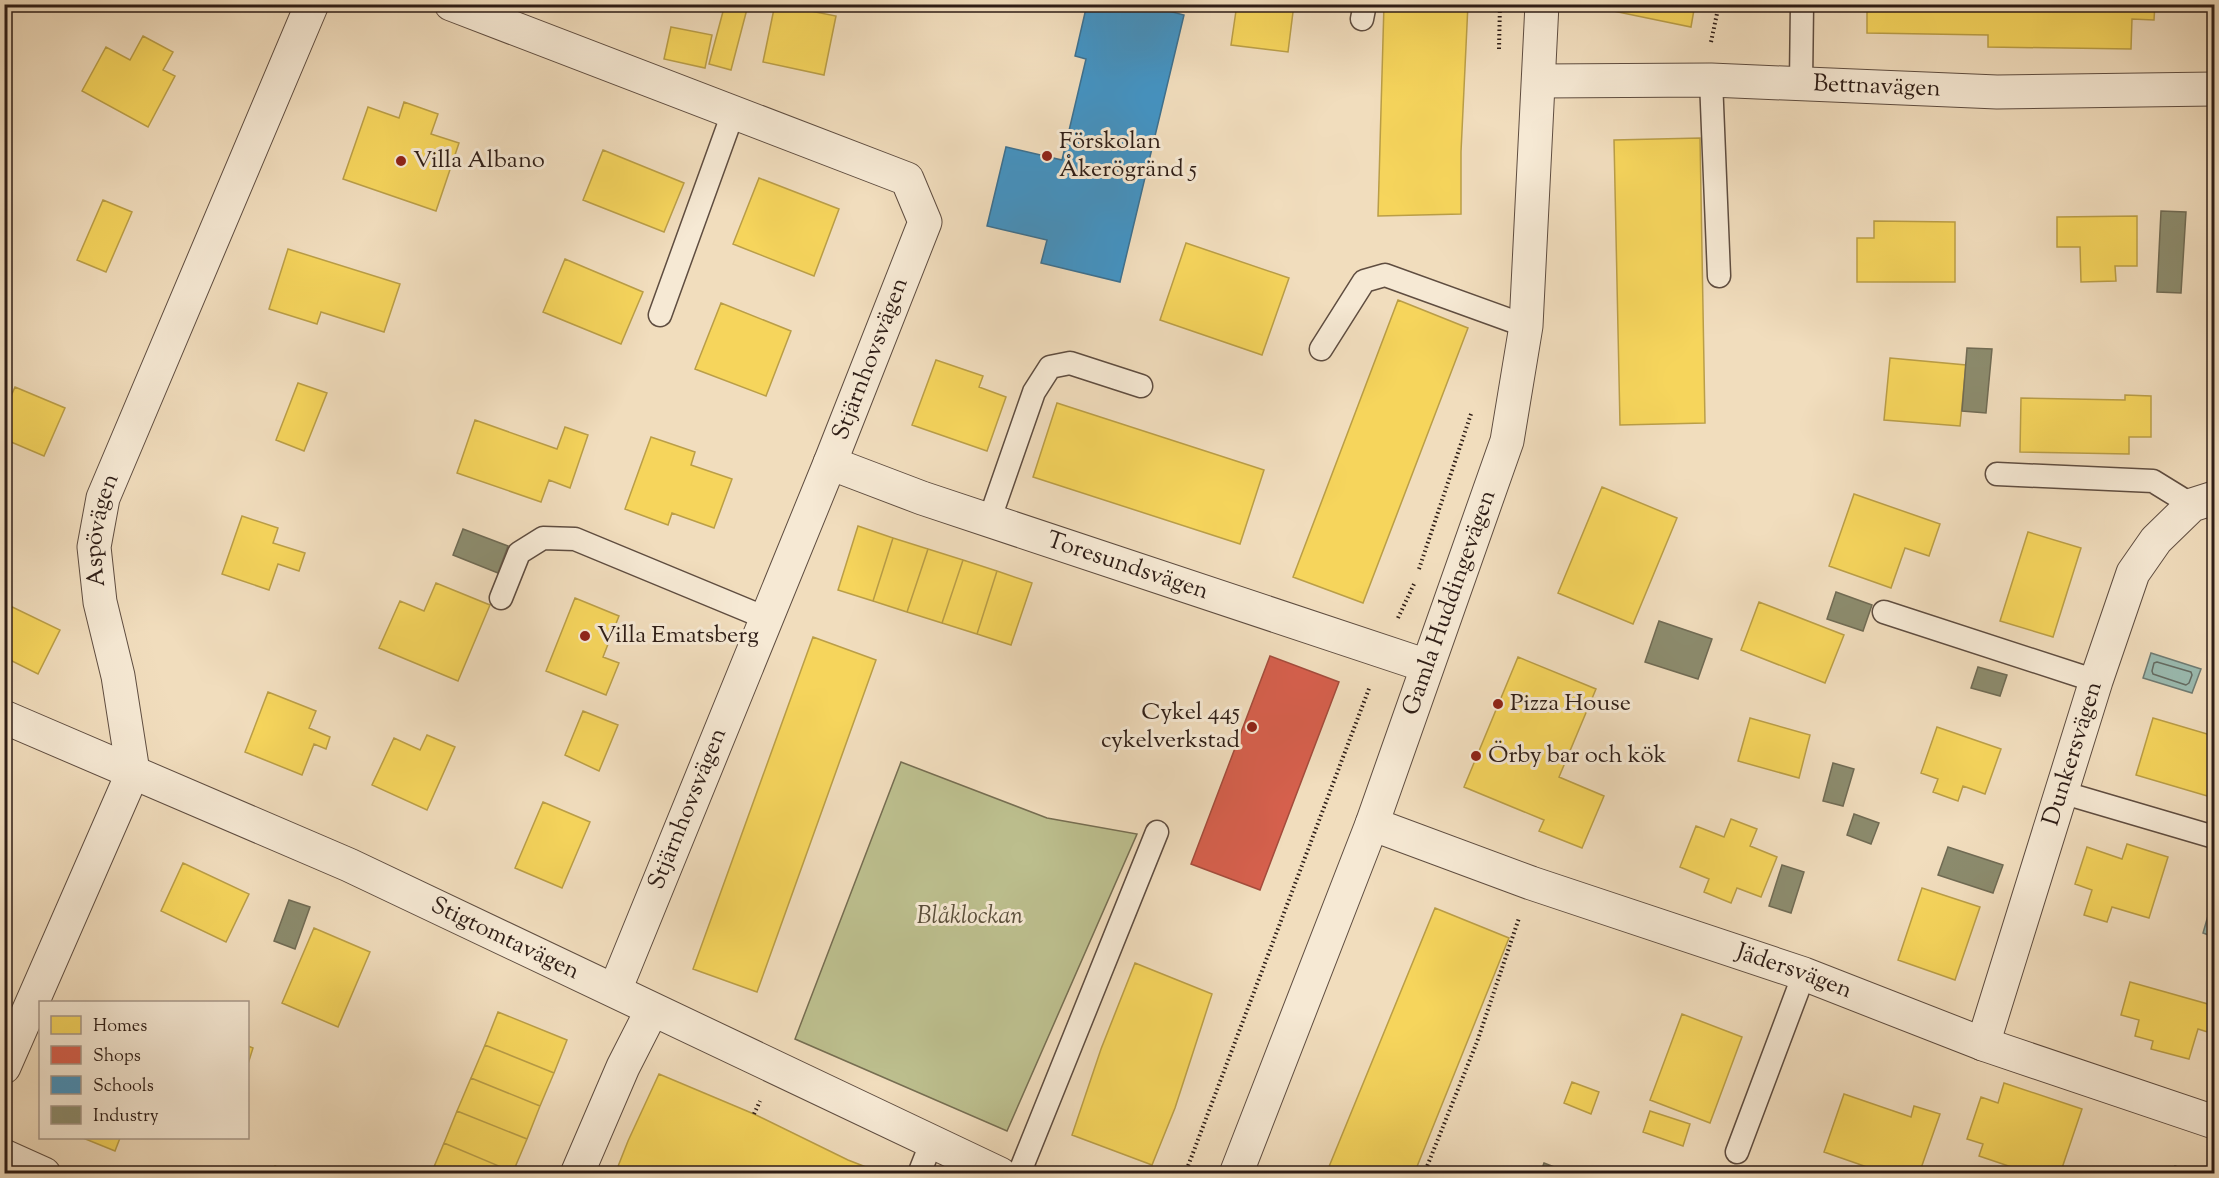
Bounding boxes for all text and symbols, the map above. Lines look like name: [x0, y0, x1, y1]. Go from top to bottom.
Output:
street label: Bettnavägen: [1812, 67, 1941, 107]
place label: Förskolan Åkerögränd 5: [1059, 125, 1197, 187]
place label: Villa Albano: [413, 144, 545, 178]
marker: Förskolan Åkerögränd 5: [1040, 149, 1054, 163]
marker: Villa Albano: [394, 154, 408, 168]
street label: Stjärnhovsvägen: [824, 273, 918, 445]
street label: Aspövägen: [77, 468, 128, 589]
street label: Gamla Huddingevägen: [1395, 486, 1505, 720]
street label: Toresundsvägen: [1042, 524, 1213, 609]
place label: Villa Ematsberg: [597, 619, 759, 653]
marker: Villa Ematsberg: [578, 629, 592, 643]
street label: Dunkersvägen: [2035, 677, 2112, 830]
place label: Pizza House: [1510, 687, 1631, 721]
place label: Cykel 445 cykelverkstad: [1101, 696, 1240, 758]
marker: Pizza House: [1491, 697, 1505, 711]
marker: Cykel 445 cykelverkstad: [1245, 720, 1259, 734]
street label: Stjärnhovsvägen: [640, 723, 736, 895]
place label: Örby bar och kök: [1488, 739, 1666, 773]
marker: Örby bar och kök: [1469, 749, 1483, 763]
street label: Stigtomtavägen: [425, 889, 585, 989]
park label: Blåklockan: [917, 900, 1024, 934]
street label: Jädersvägen: [1730, 935, 1857, 1008]
legend: [39, 1001, 249, 1139]
text: Homes: [93, 1014, 147, 1040]
text: Shops: [93, 1044, 141, 1070]
text: Schools: [93, 1074, 154, 1100]
text: Industry: [93, 1104, 159, 1130]

